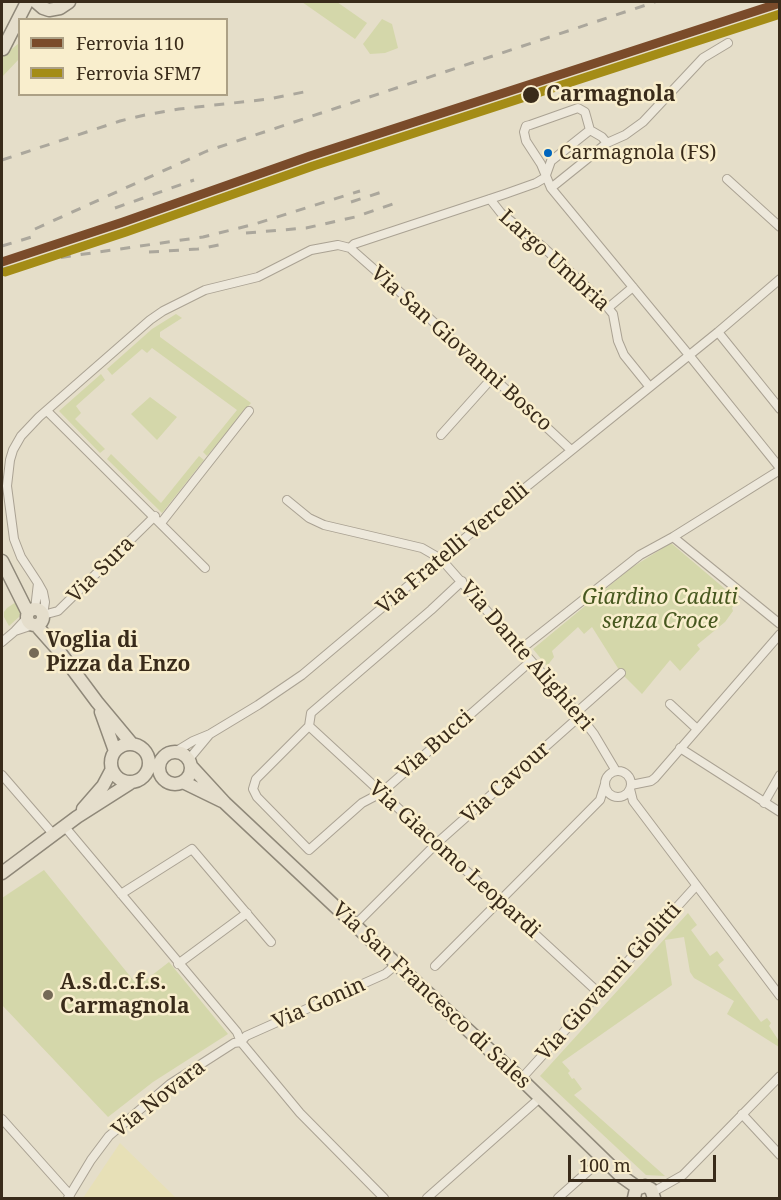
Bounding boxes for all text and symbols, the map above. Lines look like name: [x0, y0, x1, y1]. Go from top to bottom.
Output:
legend: [18, 18, 228, 96]
text: Ferrovia 110: [76, 31, 184, 55]
text: Ferrovia SFM7: [76, 61, 201, 85]
place label: Carmagnola: [546, 82, 676, 108]
marker: Carmagnola: [521, 85, 541, 105]
place label: Carmagnola (FS): [559, 141, 716, 165]
marker: Carmagnola (FS): [542, 147, 554, 159]
street label: Largo Umbria: [494, 205, 614, 317]
street label: Via San Giovanni Bosco: [365, 261, 557, 437]
street label: Via Fratelli Vercelli: [372, 478, 534, 620]
street label: Via Sura: [62, 531, 140, 609]
street label: Via Dante Alighieri: [454, 576, 598, 736]
park label: Giardino Caduti senza Croce: [582, 585, 738, 635]
place label: Voglia di Pizza da Enzo: [46, 628, 190, 678]
marker: Voglia di Pizza da Enzo: [27, 646, 41, 660]
street label: Via Bucci: [392, 705, 478, 785]
street label: Via Cavour: [457, 737, 555, 829]
street label: Via Giacomo Leopardi: [363, 776, 545, 944]
street label: Via San Francesco di Sales: [327, 897, 535, 1095]
street label: Via Giovanni Giolitti: [531, 898, 687, 1066]
place label: A.s.d.c.f.s. Carmagnola: [60, 970, 190, 1020]
street label: Via Gonin: [269, 972, 369, 1036]
marker: A.s.d.c.f.s. Carmagnola: [41, 988, 55, 1002]
street label: Via Novara: [107, 1055, 211, 1143]
scale bar: [571, 1143, 720, 1181]
text: 100 m: [579, 1153, 631, 1177]

